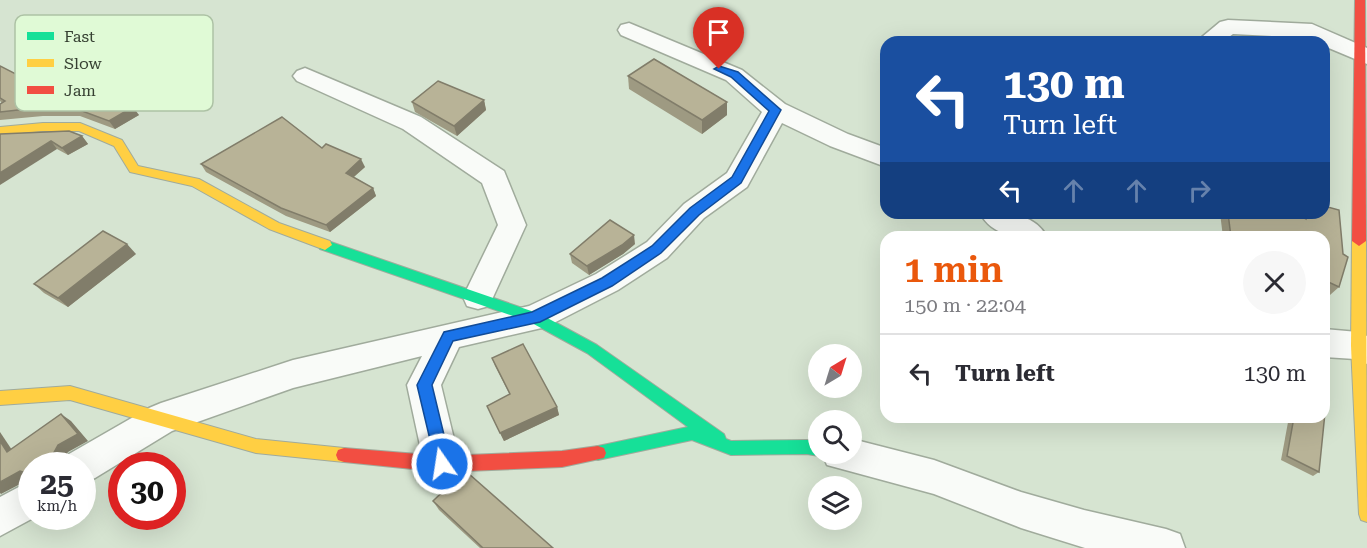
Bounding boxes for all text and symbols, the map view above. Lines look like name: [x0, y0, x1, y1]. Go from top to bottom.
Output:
pin: [693, 7, 744, 69]
legend: [15, 15, 213, 111]
icon: arrive: [702, 16, 735, 49]
text: Fast: [64, 27, 95, 46]
text: Slow: [64, 54, 102, 73]
text: 130 m: [1003, 59, 1125, 108]
icon: left: [904, 60, 982, 138]
text: Jam: [64, 81, 96, 100]
text: Turn left: [1003, 109, 1117, 141]
icon: left: [994, 174, 1027, 207]
icon: ahead: [1057, 174, 1090, 207]
icon: ahead: [1120, 174, 1153, 207]
icon: right: [1183, 174, 1216, 207]
text: 1 min: [904, 249, 1003, 291]
button: close: [1243, 251, 1306, 314]
text: 150 m · 22:04: [904, 293, 1026, 317]
north arrow: [808, 344, 862, 398]
map controls: [808, 344, 862, 530]
icon: left: [904, 357, 937, 390]
text: Turn left: [955, 361, 1055, 386]
text: 130 m: [1243, 361, 1306, 386]
button: search: [808, 410, 862, 464]
position arrow: [410, 432, 474, 496]
speed limit sign: 30: [108, 452, 186, 530]
text: 25: [40, 466, 74, 501]
button: layers: [808, 476, 862, 530]
text: km/h: [37, 497, 77, 515]

